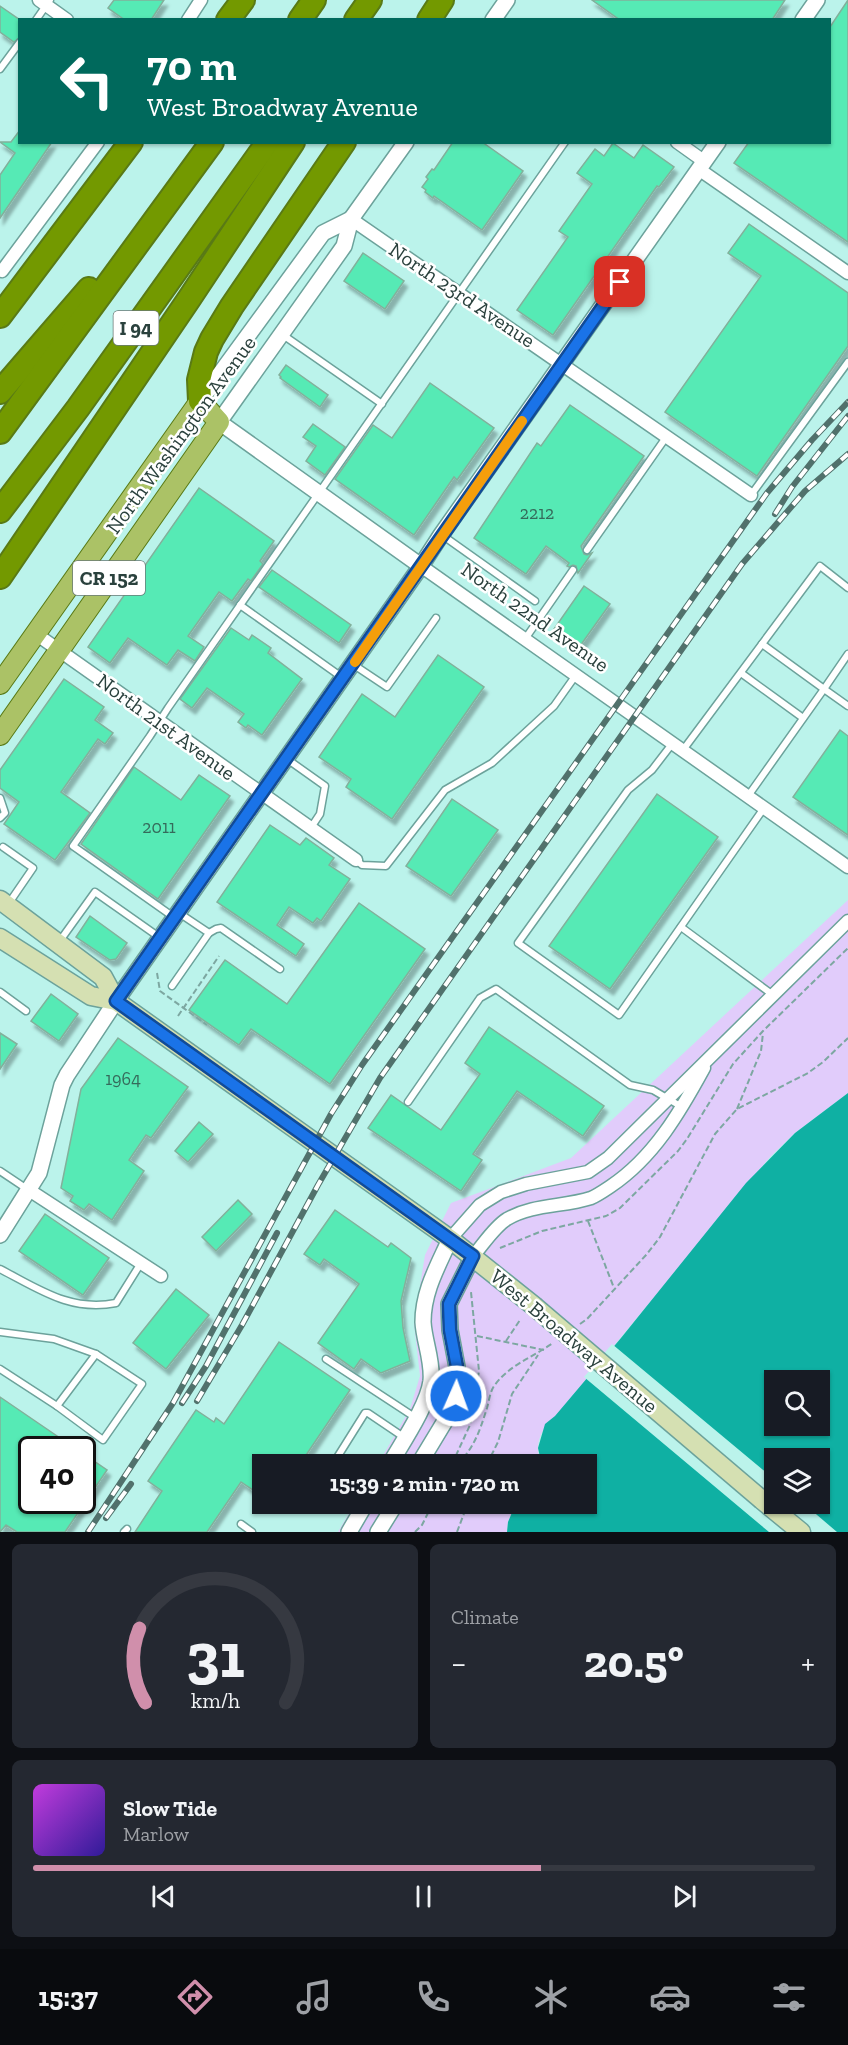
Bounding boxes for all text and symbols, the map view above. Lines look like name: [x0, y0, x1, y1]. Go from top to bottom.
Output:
text: 70 m: [147, 40, 237, 91]
icon: left: [48, 42, 126, 120]
text: West Broadway Avenue: [147, 91, 418, 123]
street label: North 23rd Avenue: [384, 236, 540, 353]
pin: [594, 256, 645, 307]
icon: arrive: [603, 265, 636, 298]
road number: I 94: [114, 311, 158, 345]
street label: North Washington Avenue: [100, 331, 261, 539]
house number: 2212: [520, 502, 554, 524]
street label: North 22nd Avenue: [457, 556, 614, 677]
road number: CR 152: [73, 561, 145, 595]
street label: North 21st Avenue: [92, 668, 241, 785]
house number: 2011: [142, 816, 176, 838]
house number: 1964: [105, 1068, 141, 1090]
street label: West Broadway Avenue: [486, 1263, 663, 1418]
position arrow: [424, 1364, 488, 1428]
map controls: [764, 1370, 830, 1514]
button: search: [764, 1370, 830, 1436]
speed limit sign: 40: [18, 1436, 96, 1514]
button: layers: [764, 1448, 830, 1514]
text: 15:39 · 2 min · 720 m: [330, 1470, 519, 1497]
text: Climate: [451, 1605, 519, 1629]
text: 31: [186, 1618, 244, 1693]
text: 20.5°: [584, 1635, 684, 1689]
text: −: [451, 1643, 466, 1682]
text: +: [801, 1643, 815, 1682]
text: km/h: [191, 1688, 239, 1713]
text: Slow Tide: [123, 1795, 217, 1822]
text: Marlow: [123, 1822, 189, 1846]
icon: previous: [147, 1880, 180, 1913]
icon: pause: [407, 1880, 440, 1913]
icon: next: [668, 1880, 701, 1913]
icon: directions: [174, 1976, 216, 2018]
icon: music: [293, 1976, 335, 2018]
icon: phone: [412, 1976, 454, 2018]
icon: climate: [530, 1976, 572, 2018]
icon: car: [649, 1976, 691, 2018]
icon: filters: [768, 1976, 810, 2018]
text: 15:37: [38, 1981, 98, 2013]

